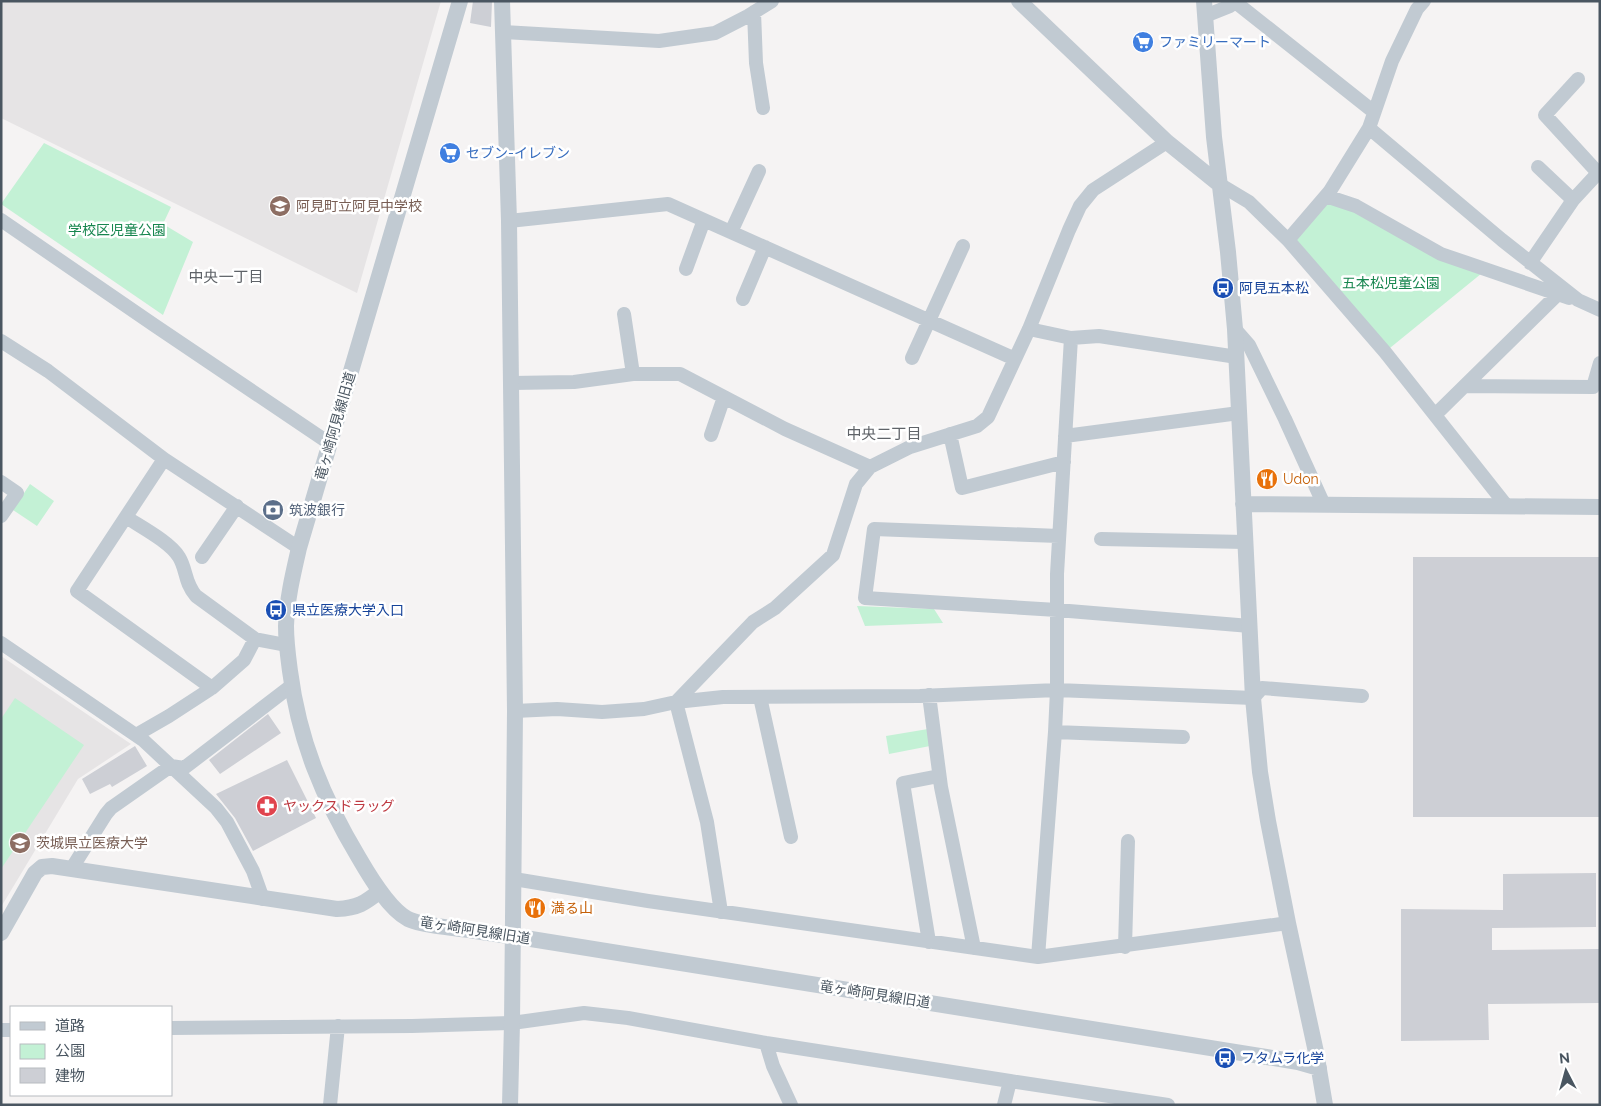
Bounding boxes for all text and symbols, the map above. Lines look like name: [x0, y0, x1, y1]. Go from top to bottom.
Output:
supermarket icon: ファミリーマート: [1131, 30, 1155, 54]
place label: ファミリーマート: [1159, 34, 1271, 50]
supermarket icon: セブン-イレブン: [438, 141, 462, 165]
place label: セブン-イレブン: [466, 145, 570, 161]
school or university icon: 阿見町立阿見中学校: [268, 194, 292, 218]
place label: 阿見町立阿見中学校: [296, 198, 422, 214]
park label: 学校区児童公園: [68, 222, 166, 238]
district label: 中央一丁目: [188, 268, 264, 286]
park label: 五本松児童公園: [1342, 275, 1440, 291]
bus stop icon: 阿見五本松: [1211, 276, 1235, 300]
place label: 阿見五本松: [1239, 280, 1309, 296]
street label: 竜ヶ崎阿見線旧道: [312, 370, 358, 482]
district label: 中央二丁目: [846, 425, 922, 443]
restaurant icon: Udon: [1255, 467, 1279, 491]
place label: Udon: [1283, 471, 1319, 487]
bank icon: 筑波銀行: [261, 498, 285, 522]
place label: 筑波銀行: [289, 502, 345, 518]
bus stop icon: 県立医療大学入口: [264, 598, 288, 622]
place label: 県立医療大学入口: [292, 602, 404, 618]
pharmacy icon: ヤックスドラッグ: [255, 794, 279, 818]
place label: ヤックスドラッグ: [283, 798, 395, 814]
school or university icon: 茨城県立医療大学: [8, 831, 32, 855]
place label: 茨城県立医療大学: [36, 835, 148, 851]
restaurant icon: 満る山: [523, 896, 547, 920]
place label: 満る山: [551, 900, 593, 916]
street label: 竜ヶ崎阿見線旧道: [418, 913, 532, 947]
street label: 竜ヶ崎阿見線旧道: [818, 977, 932, 1011]
legend: [10, 1006, 172, 1096]
text: 道路: [55, 1017, 85, 1035]
text: 公園: [55, 1042, 85, 1060]
bus stop icon: フタムラ化学: [1213, 1046, 1237, 1070]
north arrow: [1541, 1046, 1591, 1096]
place label: フタムラ化学: [1241, 1050, 1324, 1066]
text: N: [1558, 1050, 1571, 1067]
text: 建物: [55, 1067, 85, 1085]

